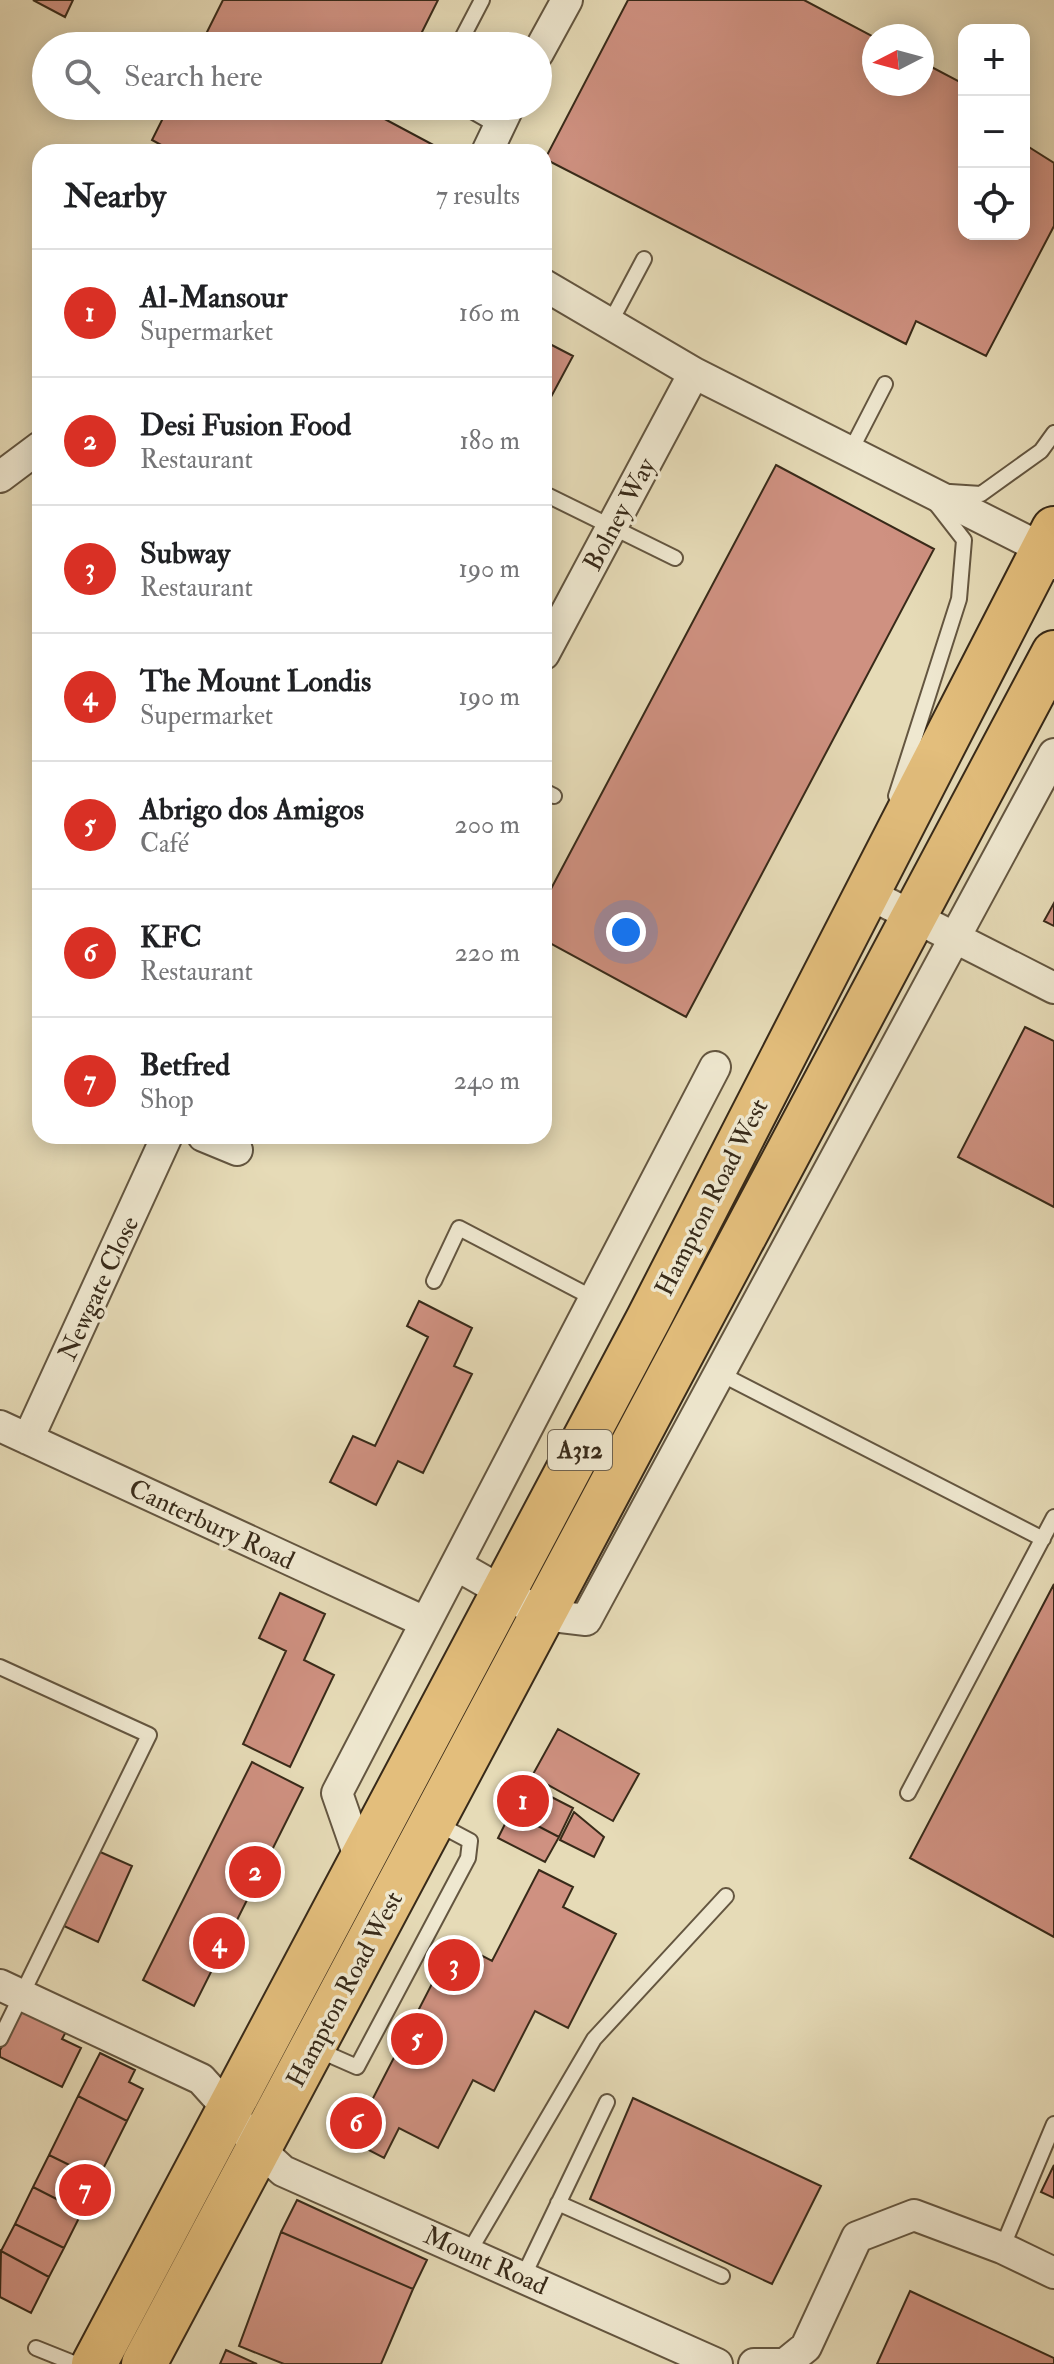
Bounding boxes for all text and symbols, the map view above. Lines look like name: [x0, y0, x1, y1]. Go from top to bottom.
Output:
north arrow: [862, 24, 934, 96]
map controls: [958, 24, 1030, 240]
button: +: [958, 24, 1030, 96]
search box: [32, 32, 552, 120]
icon: search: [60, 54, 104, 98]
text: Search here: [124, 58, 263, 95]
button: −: [958, 96, 1030, 168]
button: locate: [958, 168, 1030, 240]
text: Nearby: [64, 175, 166, 218]
text: 7 results: [436, 180, 520, 212]
text: Al-Mansour: [140, 279, 288, 316]
text: 1: [85, 297, 95, 329]
text: 160 m: [459, 297, 520, 329]
text: Supermarket: [140, 316, 273, 348]
text: Desi Fusion Food: [140, 407, 351, 444]
text: 2: [83, 425, 97, 457]
text: 180 m: [460, 425, 520, 457]
text: Restaurant: [140, 444, 253, 476]
street label: Bolney Way: [577, 452, 663, 576]
text: Subway: [140, 535, 230, 572]
text: 3: [85, 553, 95, 585]
text: 190 m: [459, 553, 520, 585]
text: Restaurant: [140, 572, 253, 604]
text: The Mount Londis: [140, 663, 371, 700]
text: 4: [83, 681, 97, 713]
text: 190 m: [459, 681, 520, 713]
text: Supermarket: [140, 700, 273, 732]
text: Abrigo dos Amigos: [140, 791, 364, 828]
text: 5: [84, 809, 96, 841]
text: 200 m: [455, 809, 520, 841]
text: Café: [140, 828, 189, 860]
your location: [606, 912, 646, 952]
text: KFC: [140, 919, 202, 956]
text: 6: [83, 937, 97, 969]
text: 220 m: [455, 937, 520, 969]
text: Restaurant: [140, 956, 253, 988]
text: Betfred: [140, 1047, 230, 1084]
text: 7: [84, 1065, 96, 1097]
text: 240 m: [454, 1065, 520, 1097]
text: Shop: [140, 1084, 194, 1116]
street label: Hampton Road West: [648, 1093, 776, 1302]
street label: Newgate Close: [52, 1211, 146, 1366]
road number: A312: [548, 1430, 612, 1470]
street label: Canterbury Road: [124, 1473, 300, 1577]
pin: 1: [497, 1771, 549, 1831]
pin: 2: [229, 1842, 281, 1902]
street label: Hampton Road West: [280, 1886, 411, 2093]
pin: 4: [193, 1913, 245, 1973]
pin: 3: [428, 1935, 480, 1995]
pin: 5: [391, 2009, 443, 2069]
pin: 6: [330, 2093, 382, 2153]
pin: 7: [59, 2160, 111, 2220]
street label: Mount Road: [419, 2219, 553, 2302]

